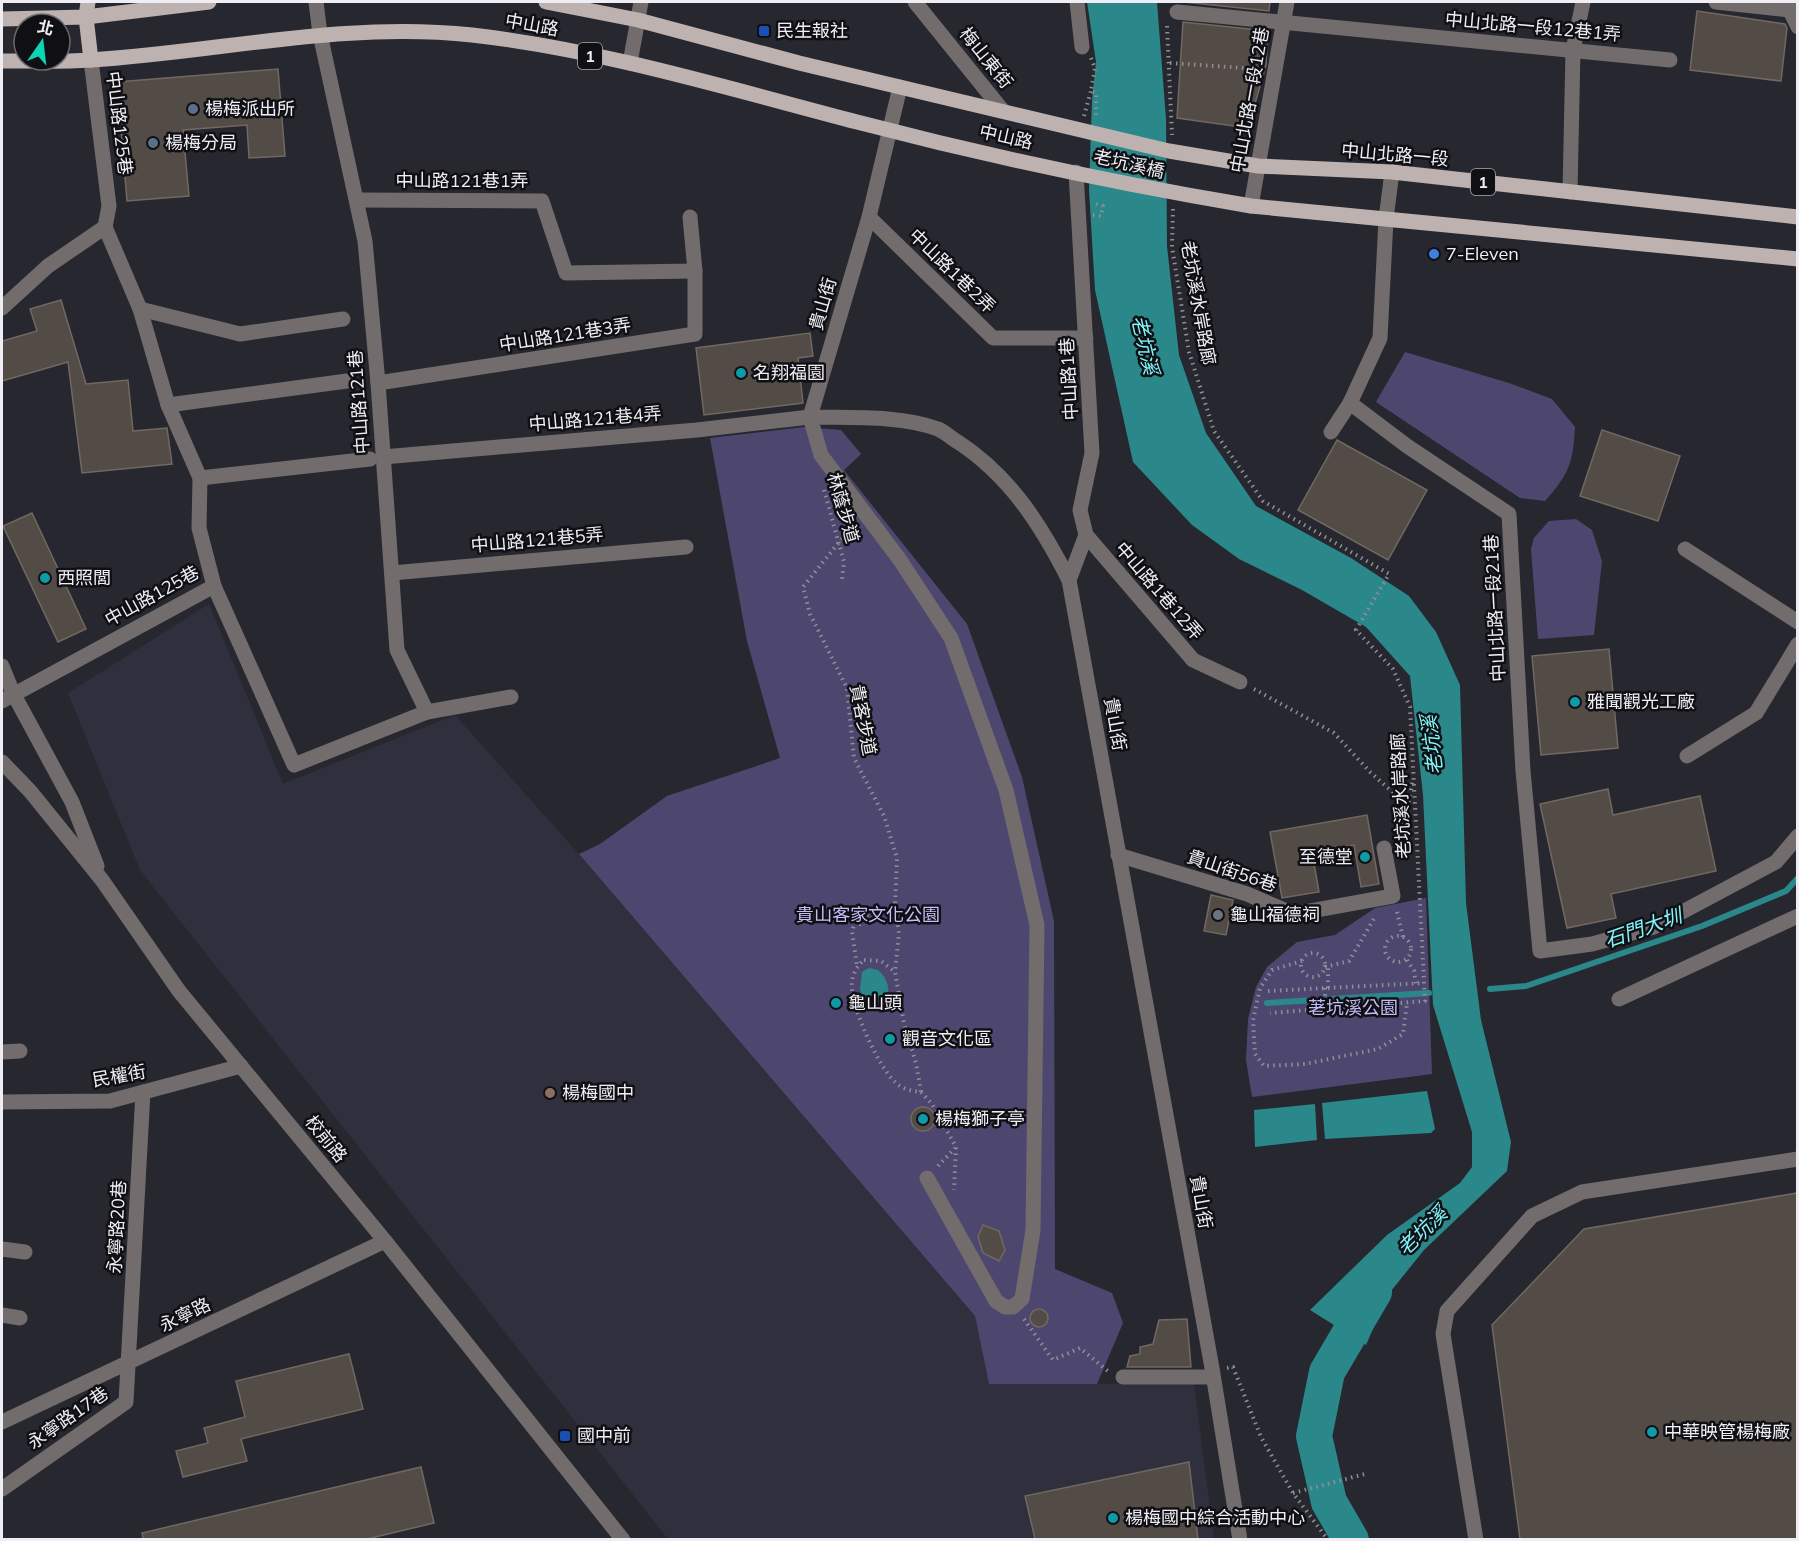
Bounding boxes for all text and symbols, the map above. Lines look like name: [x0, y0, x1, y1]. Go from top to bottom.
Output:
street label: 中山北路一段12巷1弄: [1444, 7, 1622, 46]
street label: 中山路: [504, 8, 561, 41]
north arrow: [12, 12, 72, 72]
text: 北: [35, 16, 56, 39]
place label: 民生報社: [776, 19, 848, 42]
street label: 梅山東街: [955, 22, 1018, 93]
marker: 民生報社: [757, 24, 771, 38]
street label: 中山北路一段12巷: [1225, 25, 1274, 175]
road number: 1: [578, 43, 602, 69]
street label: 中山路125巷: [102, 70, 137, 176]
place label: 楊梅派出所: [205, 97, 295, 120]
marker: 楊梅派出所: [186, 102, 200, 116]
street label: 中山路: [977, 119, 1035, 154]
place label: 楊梅分局: [165, 131, 237, 154]
marker: 楊梅分局: [146, 136, 160, 150]
street label: 中山北路一段: [1340, 138, 1450, 171]
street label: 老坑溪橋: [1091, 144, 1167, 183]
street label: 中山路121巷1弄: [395, 169, 529, 192]
road number: 1: [1471, 169, 1495, 195]
street label: 中山路1巷2弄: [904, 224, 1000, 318]
street label: 老坑溪水岸路廊: [1176, 239, 1221, 367]
place label: 7-Eleven: [1446, 242, 1519, 265]
marker: 7-Eleven: [1427, 247, 1441, 261]
street label: 貴山街: [804, 275, 841, 333]
street label: 中山路121巷3弄: [497, 313, 633, 356]
water label: 老坑溪: [1127, 313, 1165, 380]
street label: 中山路1巷: [1055, 337, 1082, 421]
street label: 中山路121巷: [343, 349, 374, 455]
place label: 名翔福園: [753, 361, 825, 384]
marker: 名翔福園: [734, 366, 748, 380]
street label: 中山路121巷4弄: [528, 401, 662, 436]
street label: 林蔭步道: [823, 470, 864, 546]
street label: 中山路121巷5弄: [470, 522, 604, 557]
street label: 中山北路一段21巷: [1479, 534, 1510, 682]
street label: 中山路1巷12弄: [1111, 537, 1208, 644]
street label: 中山路125巷: [101, 560, 203, 631]
place label: 西照閭: [57, 566, 111, 589]
marker: 西照閭: [38, 571, 52, 585]
street label: 貴客步道: [845, 682, 882, 757]
place label: 雅聞觀光工廠: [1587, 690, 1695, 713]
street label: 貴山街: [1099, 695, 1132, 752]
marker: 雅聞觀光工廠: [1568, 695, 1582, 709]
water label: 老坑溪: [1415, 711, 1448, 776]
street label: 老坑溪水岸路廊: [1386, 733, 1415, 860]
street label: 貴山街56巷: [1184, 844, 1280, 897]
place label: 至德堂: [1299, 845, 1353, 868]
marker: 至德堂: [1358, 850, 1372, 864]
water label: 石門大圳: [1601, 902, 1688, 952]
park label: 貴山客家文化公園: [796, 903, 940, 926]
place label: 龜山福德祠: [1230, 903, 1320, 926]
marker: 龜山福德祠: [1211, 908, 1225, 922]
place label: 龜山頭: [848, 991, 902, 1014]
marker: 龜山頭: [829, 996, 843, 1010]
park label: 荖坑溪公園: [1308, 996, 1398, 1019]
place label: 觀音文化區: [902, 1027, 992, 1050]
marker: 觀音文化區: [883, 1032, 897, 1046]
street label: 民權街: [90, 1059, 147, 1092]
place label: 楊梅國中: [562, 1081, 634, 1104]
marker: 楊梅國中: [543, 1086, 557, 1100]
place label: 楊梅獅子亭: [935, 1107, 1025, 1130]
street label: 校前路: [300, 1110, 352, 1167]
marker: 楊梅獅子亭: [916, 1112, 930, 1126]
street label: 貴山街: [1185, 1173, 1218, 1230]
street label: 永寧路20巷: [103, 1180, 130, 1274]
water label: 老坑溪: [1391, 1199, 1454, 1260]
street label: 永寧路: [155, 1292, 214, 1337]
street label: 永寧路17巷: [23, 1381, 113, 1454]
place label: 中華映管楊梅廠: [1664, 1420, 1790, 1443]
place label: 國中前: [577, 1424, 631, 1447]
marker: 中華映管楊梅廠: [1645, 1425, 1659, 1439]
marker: 國中前: [558, 1429, 572, 1443]
place label: 楊梅國中綜合活動中心: [1125, 1506, 1305, 1529]
marker: 楊梅國中綜合活動中心: [1106, 1511, 1120, 1525]

